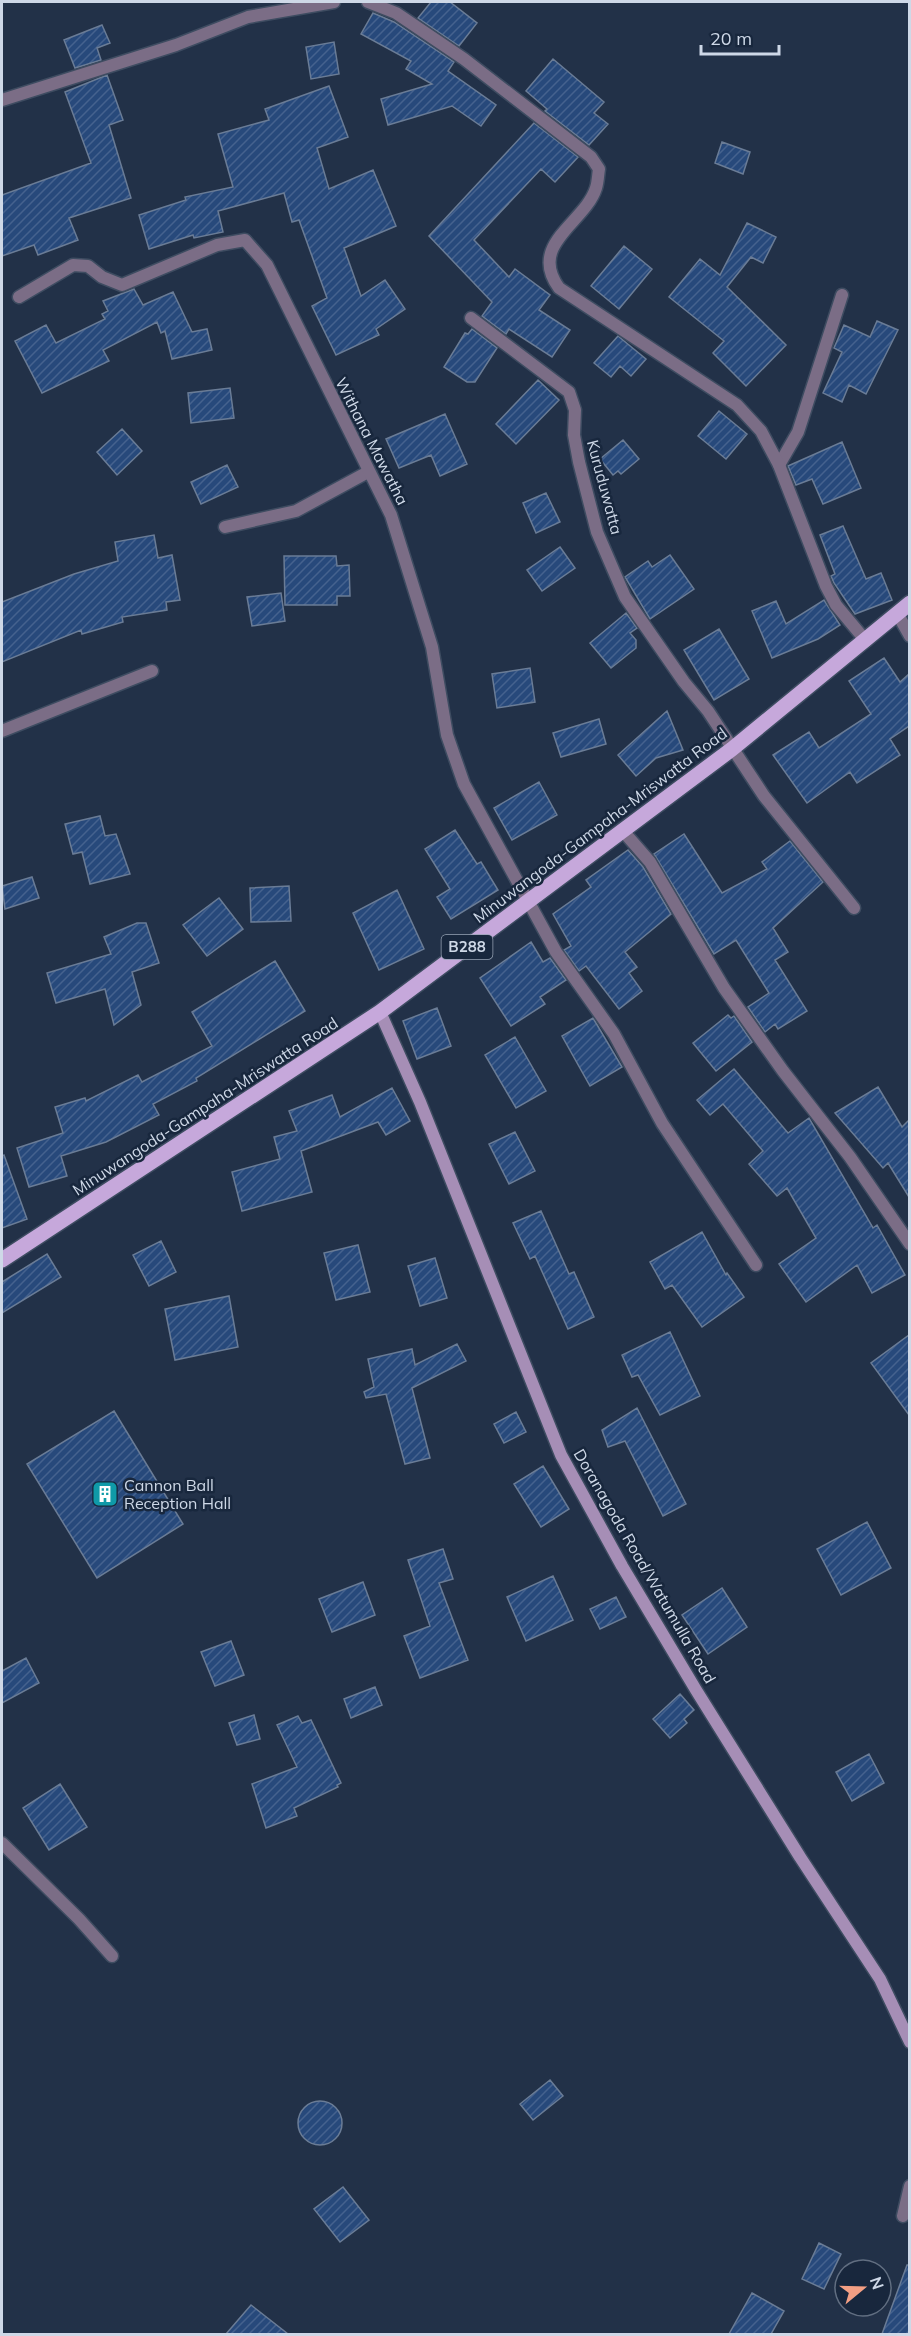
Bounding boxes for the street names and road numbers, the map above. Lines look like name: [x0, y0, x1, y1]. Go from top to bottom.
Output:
street label: Withana Mawatha: [331, 374, 413, 508]
street label: Kuruduwatta: [583, 438, 627, 536]
street label: Minuwangoda-Gampaha-Mriswatta Road: [469, 723, 731, 927]
road number: B288: [442, 935, 492, 959]
street label: Minuwangoda-Gampaha-Mriswatta Road: [68, 1013, 342, 1199]
street label: Doranagoda Road/Watumulla Road: [570, 1445, 720, 1687]

